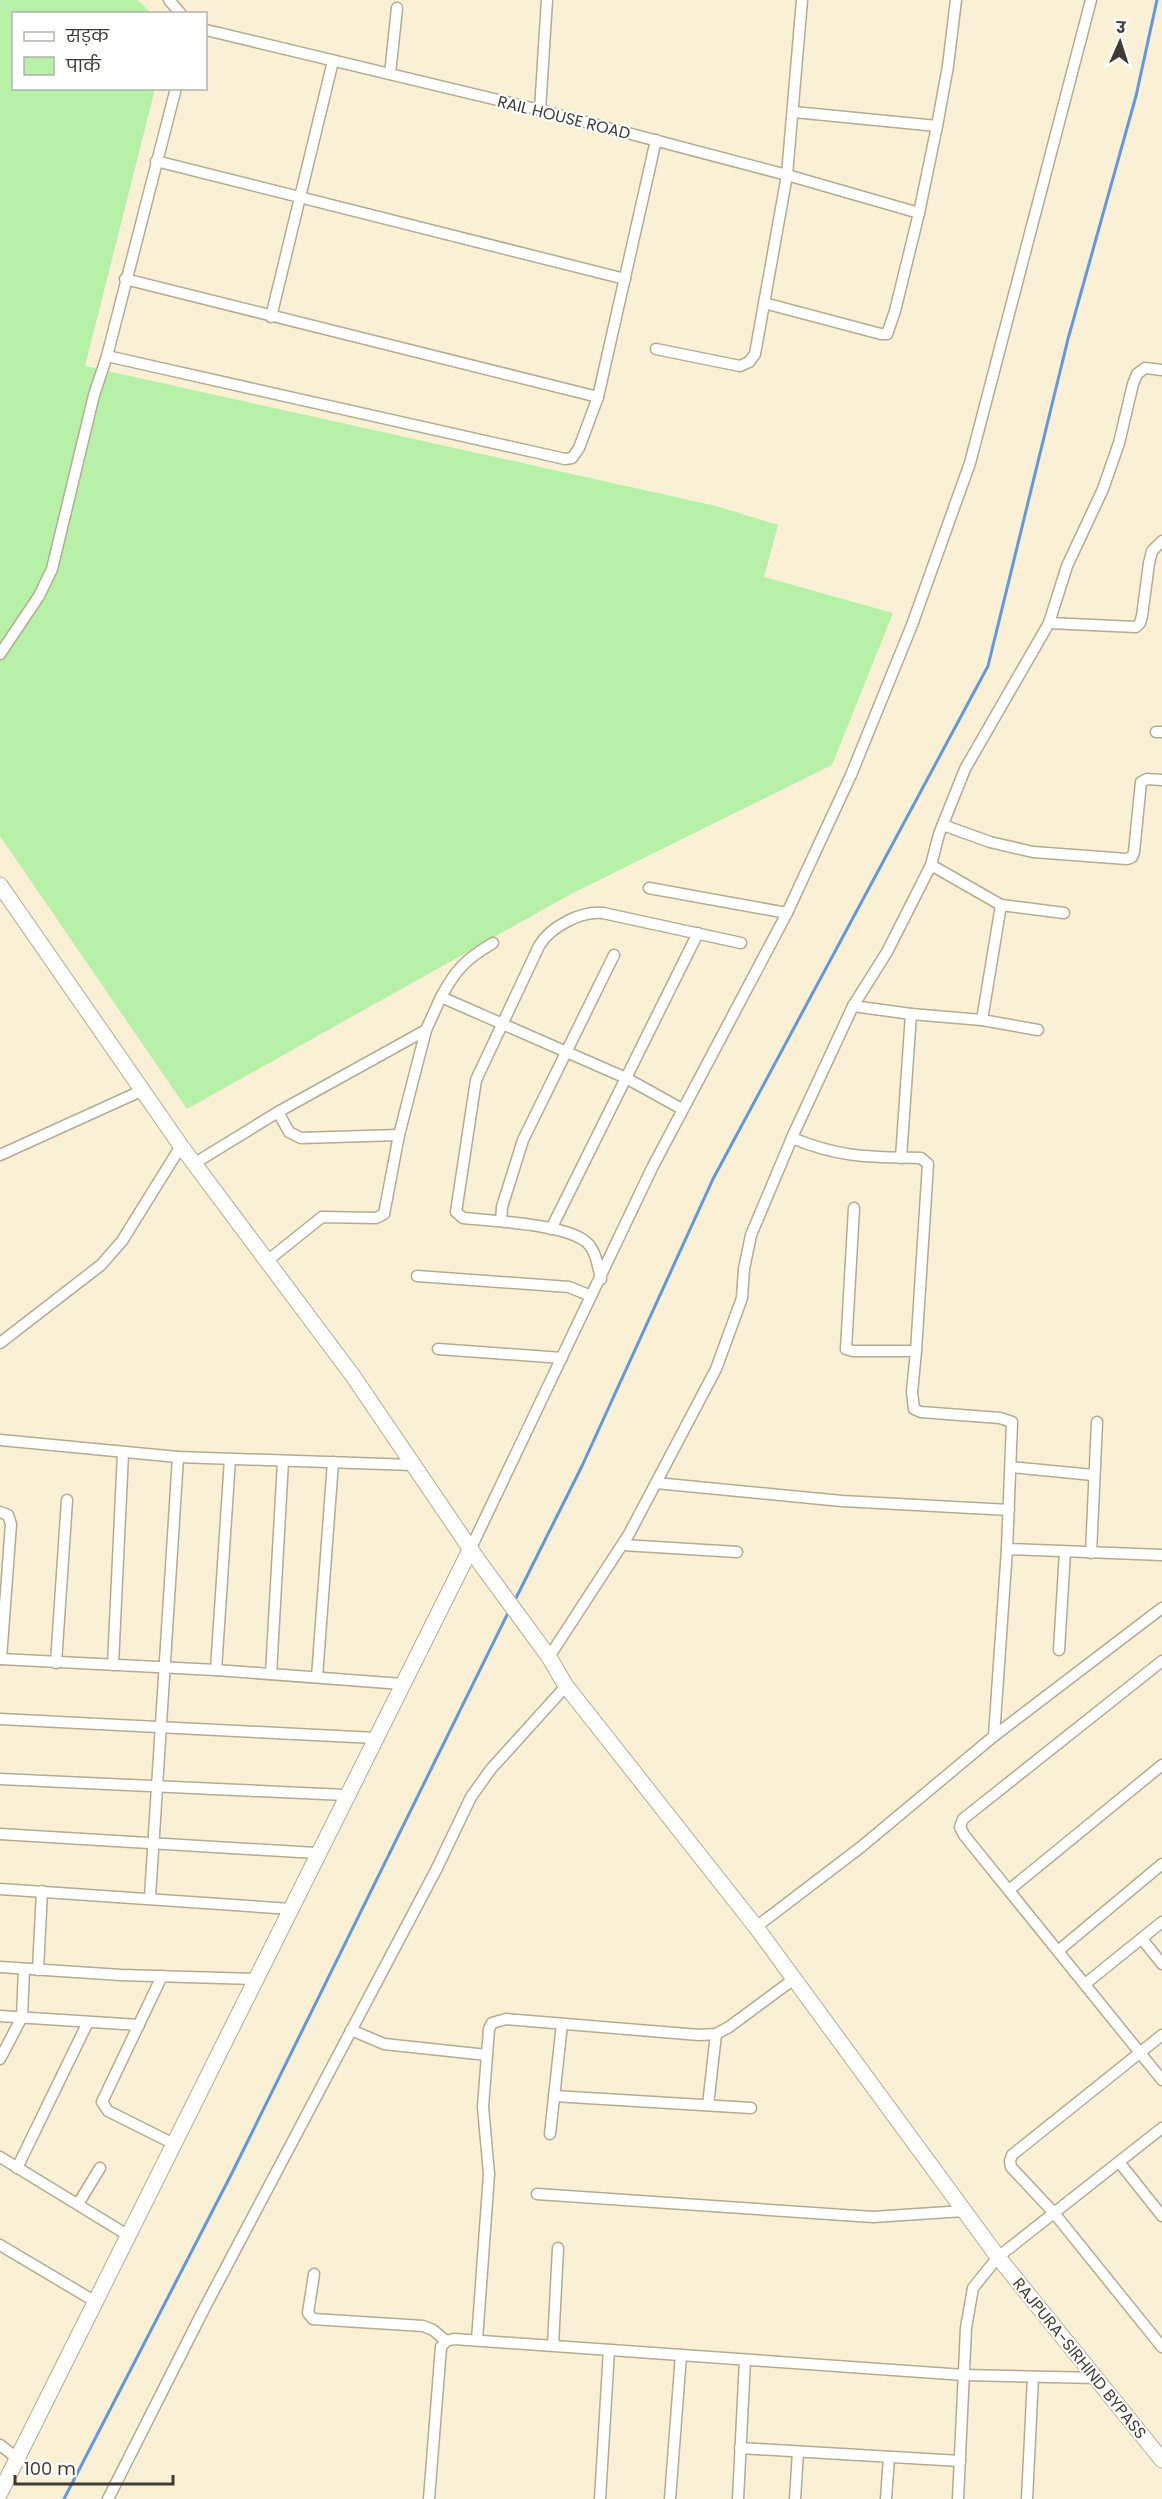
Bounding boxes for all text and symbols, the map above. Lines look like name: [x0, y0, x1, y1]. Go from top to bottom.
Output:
legend: [12, 12, 207, 90]
north arrow: [1090, 12, 1150, 72]
text: उ: [1115, 16, 1127, 39]
text: सड़क: [65, 23, 110, 48]
text: पार्क: [65, 53, 102, 78]
street label: RAIL HOUSE ROAD: [495, 90, 633, 145]
street label: RAJPURA-SIRHIND BYPASS: [1007, 2273, 1152, 2444]
scale bar: [15, 2448, 172, 2486]
text: 100 m: [24, 2456, 76, 2481]

